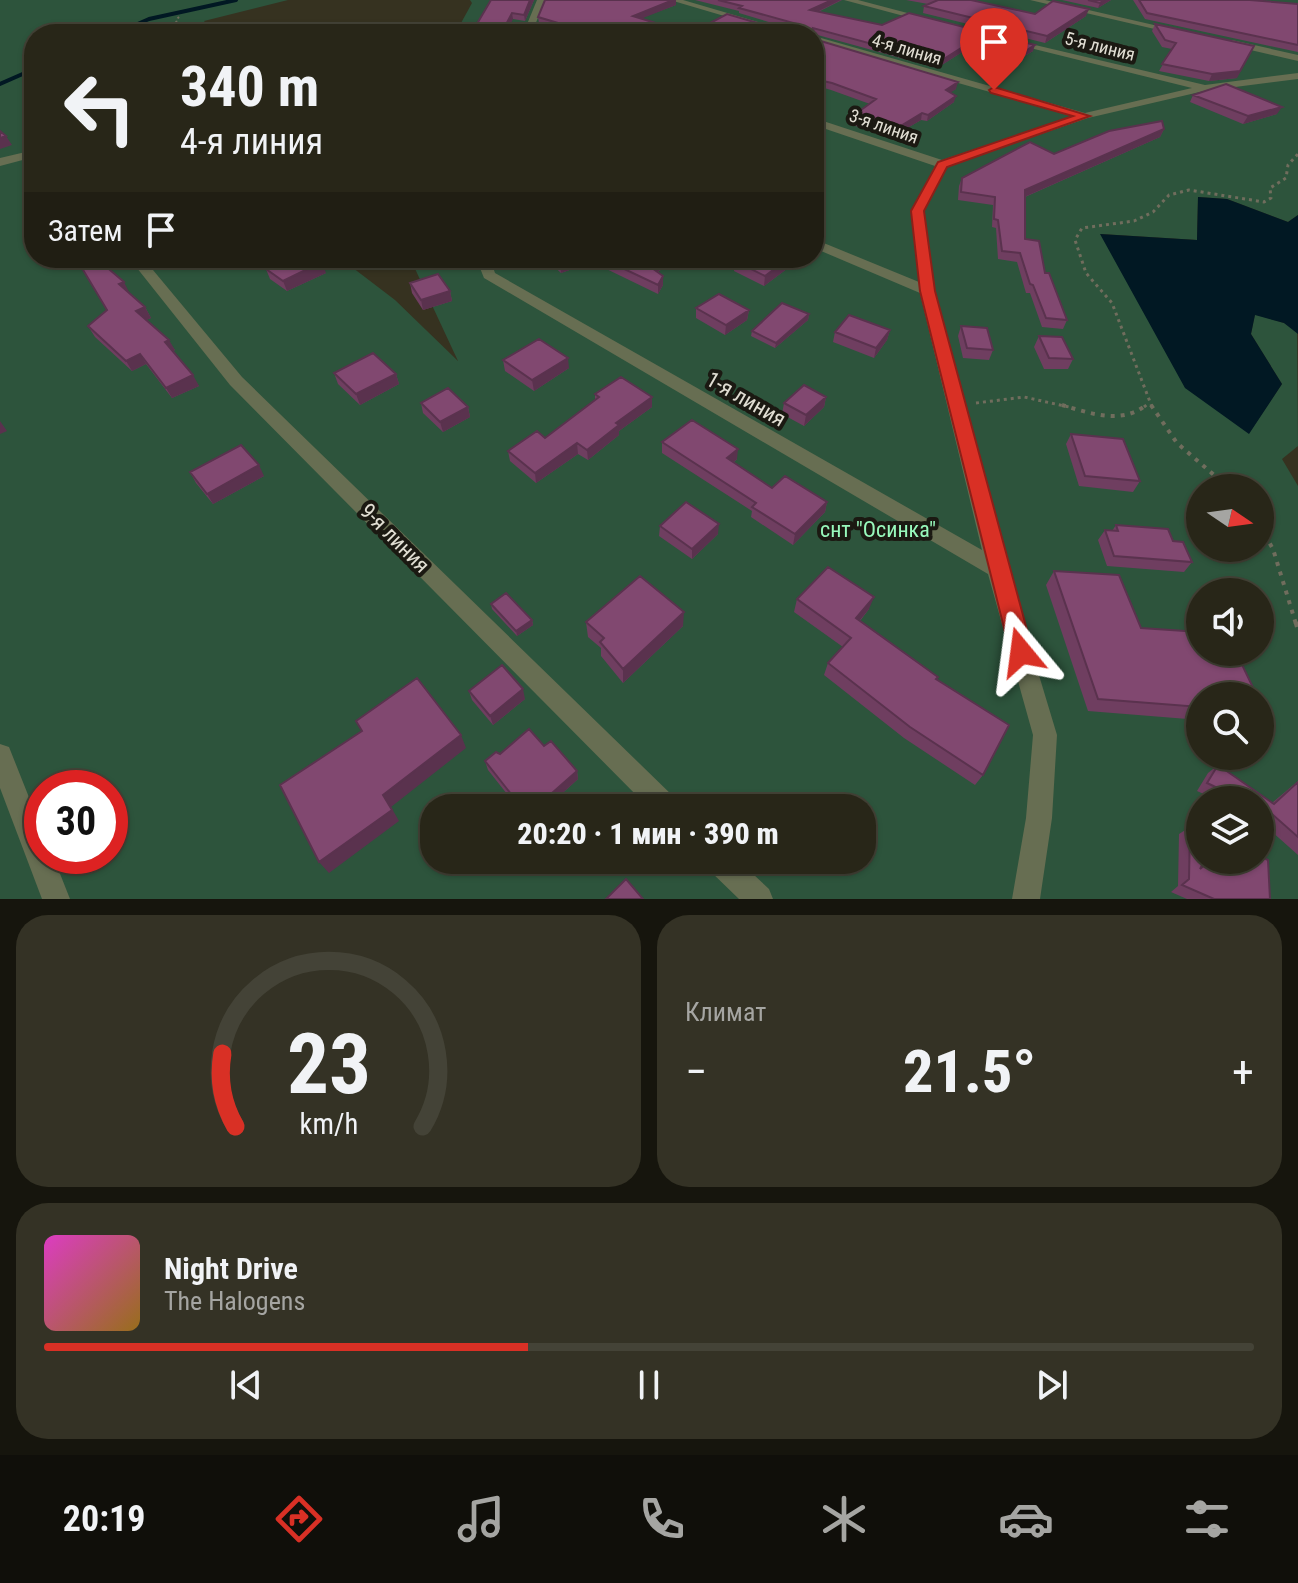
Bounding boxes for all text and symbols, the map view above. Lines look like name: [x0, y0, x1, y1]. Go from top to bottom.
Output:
pin: [960, 8, 1028, 90]
icon: arrive: [972, 20, 1016, 64]
street label: 5-я линия: [1063, 27, 1137, 65]
street label: 4-я линия: [870, 29, 944, 69]
text: 340 m: [180, 54, 319, 120]
icon: left: [48, 56, 152, 160]
street label: 3-я линия: [847, 104, 921, 148]
text: 4-я линия: [180, 121, 323, 163]
icon: arrive: [139, 208, 183, 252]
text: Затем: [48, 213, 123, 248]
street label: 1-я линия: [702, 366, 790, 432]
north arrow: [1186, 474, 1274, 562]
map controls: [1186, 474, 1274, 874]
street label: 9-я линия: [355, 498, 435, 578]
park label: снт "Осинка": [820, 517, 936, 542]
button: sound: [1186, 578, 1274, 666]
position arrow: [979, 610, 1063, 694]
button: search: [1186, 682, 1274, 770]
speed limit sign: 30: [24, 770, 128, 874]
button: layers: [1186, 786, 1274, 874]
text: 20:20 · 1 мин · 390 m: [517, 816, 779, 851]
text: Климат: [685, 997, 766, 1027]
text: 23: [286, 1016, 371, 1113]
text: 21.5°: [903, 1036, 1036, 1107]
text: −: [685, 1046, 707, 1098]
text: +: [1232, 1046, 1254, 1098]
text: km/h: [299, 1107, 358, 1141]
text: Night Drive: [164, 1251, 298, 1286]
text: The Halogens: [164, 1286, 305, 1316]
icon: previous: [224, 1363, 268, 1407]
icon: pause: [627, 1363, 671, 1407]
icon: next: [1030, 1363, 1074, 1407]
icon: directions: [271, 1491, 327, 1547]
icon: music: [453, 1491, 509, 1547]
icon: phone: [634, 1491, 690, 1547]
icon: climate: [816, 1491, 872, 1547]
icon: car: [998, 1491, 1054, 1547]
icon: filters: [1179, 1491, 1235, 1547]
text: 20:19: [63, 1498, 145, 1540]

